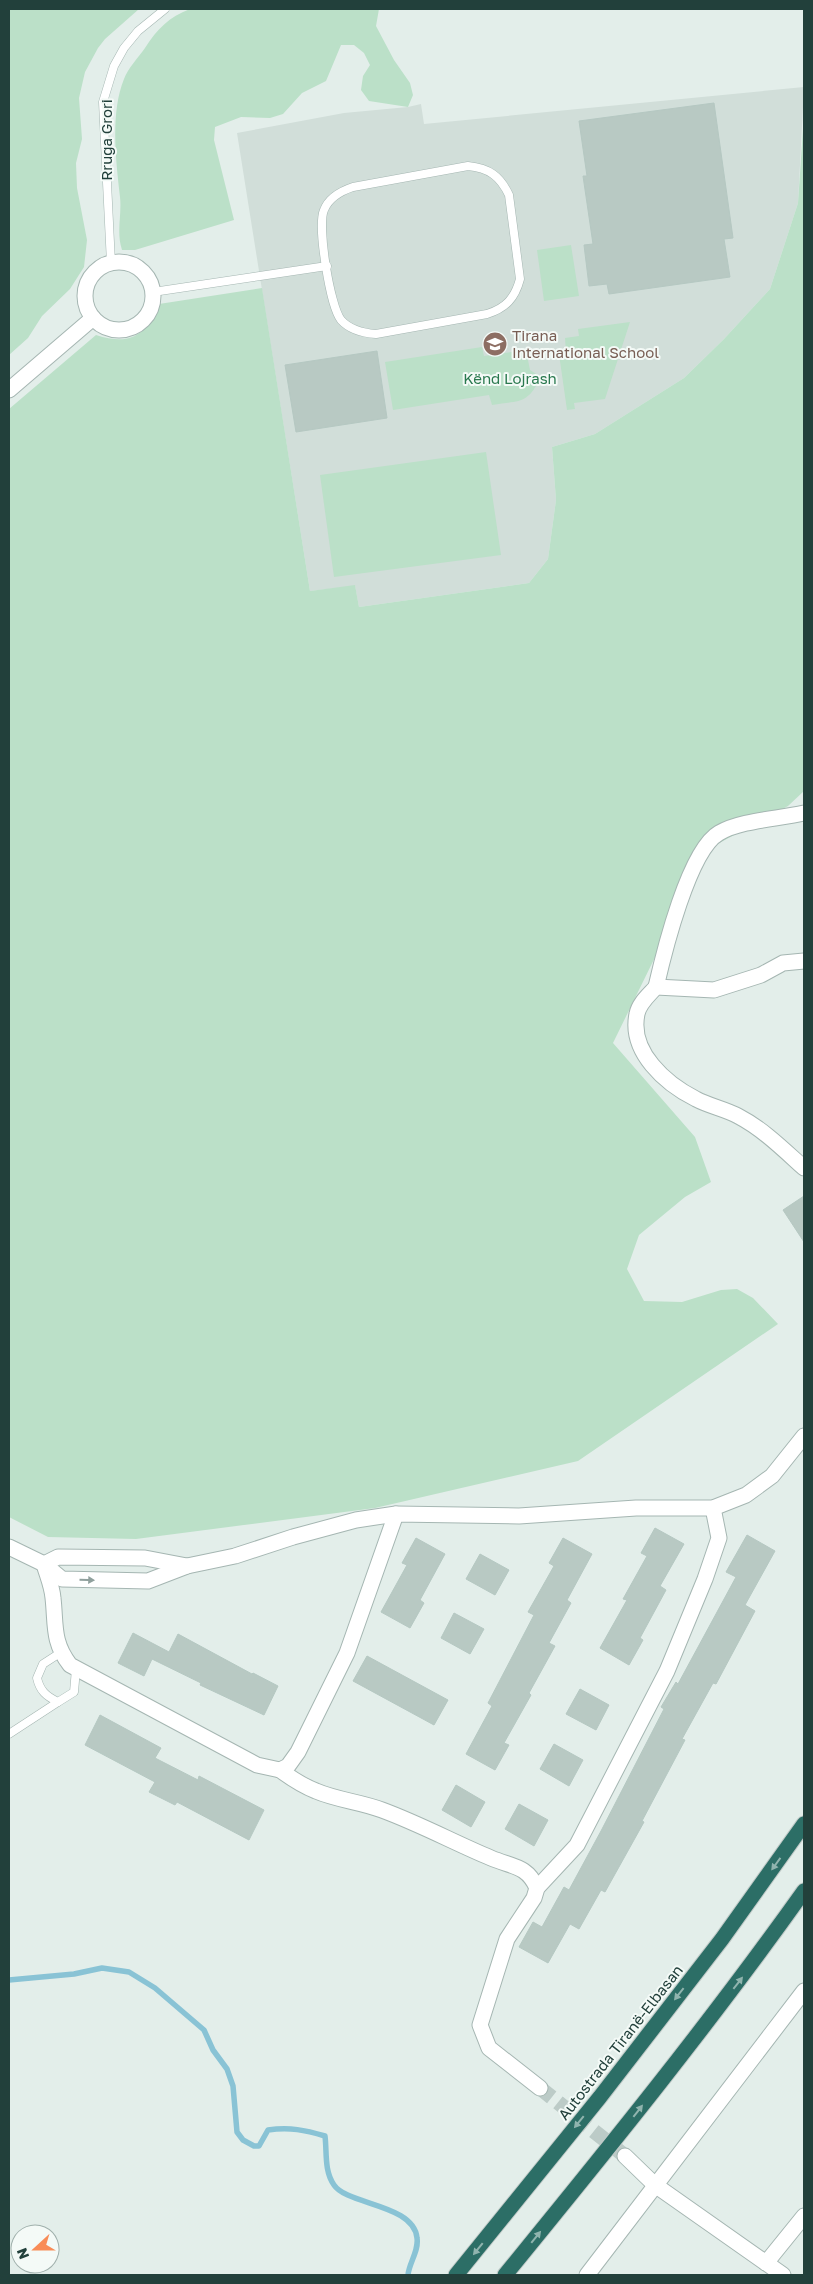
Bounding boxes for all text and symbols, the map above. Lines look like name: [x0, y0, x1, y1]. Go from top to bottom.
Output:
street label: Rruga Grori: [97, 99, 115, 181]
place label: Tirana International School: [512, 326, 659, 361]
school or university icon: Tirana International School: [482, 331, 508, 357]
park label: Kënd Lojrash: [463, 369, 557, 387]
one-way arrow: [79, 1576, 95, 1584]
one-way arrow: [771, 1857, 781, 1871]
street label: Autostrada Tiranë-Elbasan: [554, 1961, 686, 2123]
one-way arrow: [732, 1977, 743, 1990]
one-way arrow: [674, 1987, 684, 2001]
one-way arrow: [633, 2105, 644, 2118]
one-way arrow: [574, 2116, 585, 2129]
north arrow: [10, 2224, 60, 2274]
one-way arrow: [530, 2232, 542, 2244]
one-way arrow: [472, 2243, 483, 2256]
text: N: [13, 2246, 32, 2262]

